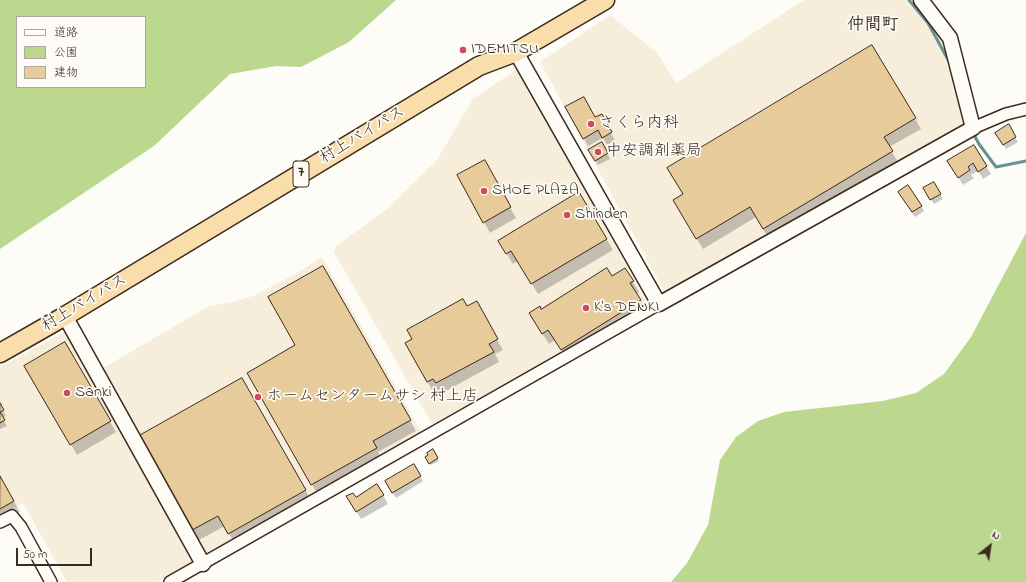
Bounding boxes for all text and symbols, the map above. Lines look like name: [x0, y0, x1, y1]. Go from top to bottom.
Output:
legend: [16, 16, 146, 88]
district label: 仲間町: [848, 16, 898, 36]
text: 道路: [54, 24, 78, 42]
place label: IDEMITSU: [471, 40, 539, 60]
text: 公園: [54, 44, 78, 62]
marker: IDEMITSU: [458, 45, 468, 55]
text: 建物: [54, 64, 78, 82]
street label: 村上バイパス: [317, 103, 409, 169]
place label: さくら内科: [599, 114, 679, 134]
marker: さくら内科: [586, 119, 596, 129]
place label: 中安調剤薬局: [606, 142, 702, 162]
marker: 中安調剤薬局: [593, 147, 603, 157]
road number: 7: [293, 161, 309, 187]
place label: SHOE PLAZA: [492, 181, 579, 201]
marker: SHOE PLAZA: [479, 186, 489, 196]
place label: Shinden: [575, 205, 628, 225]
marker: Shinden: [562, 210, 572, 220]
street label: 村上バイパス: [39, 271, 131, 337]
place label: K's DENKI: [594, 298, 659, 318]
marker: K's DENKI: [581, 303, 591, 313]
place label: Sanki: [75, 383, 112, 403]
place label: ホームセンタームサシ 村上店: [266, 387, 478, 407]
marker: Sanki: [62, 388, 72, 398]
marker: ホームセンタームサシ 村上店: [253, 392, 263, 402]
north arrow: [970, 526, 1010, 566]
text: N: [989, 527, 1003, 544]
scale bar: [18, 540, 94, 566]
text: 50 m: [23, 546, 47, 564]

